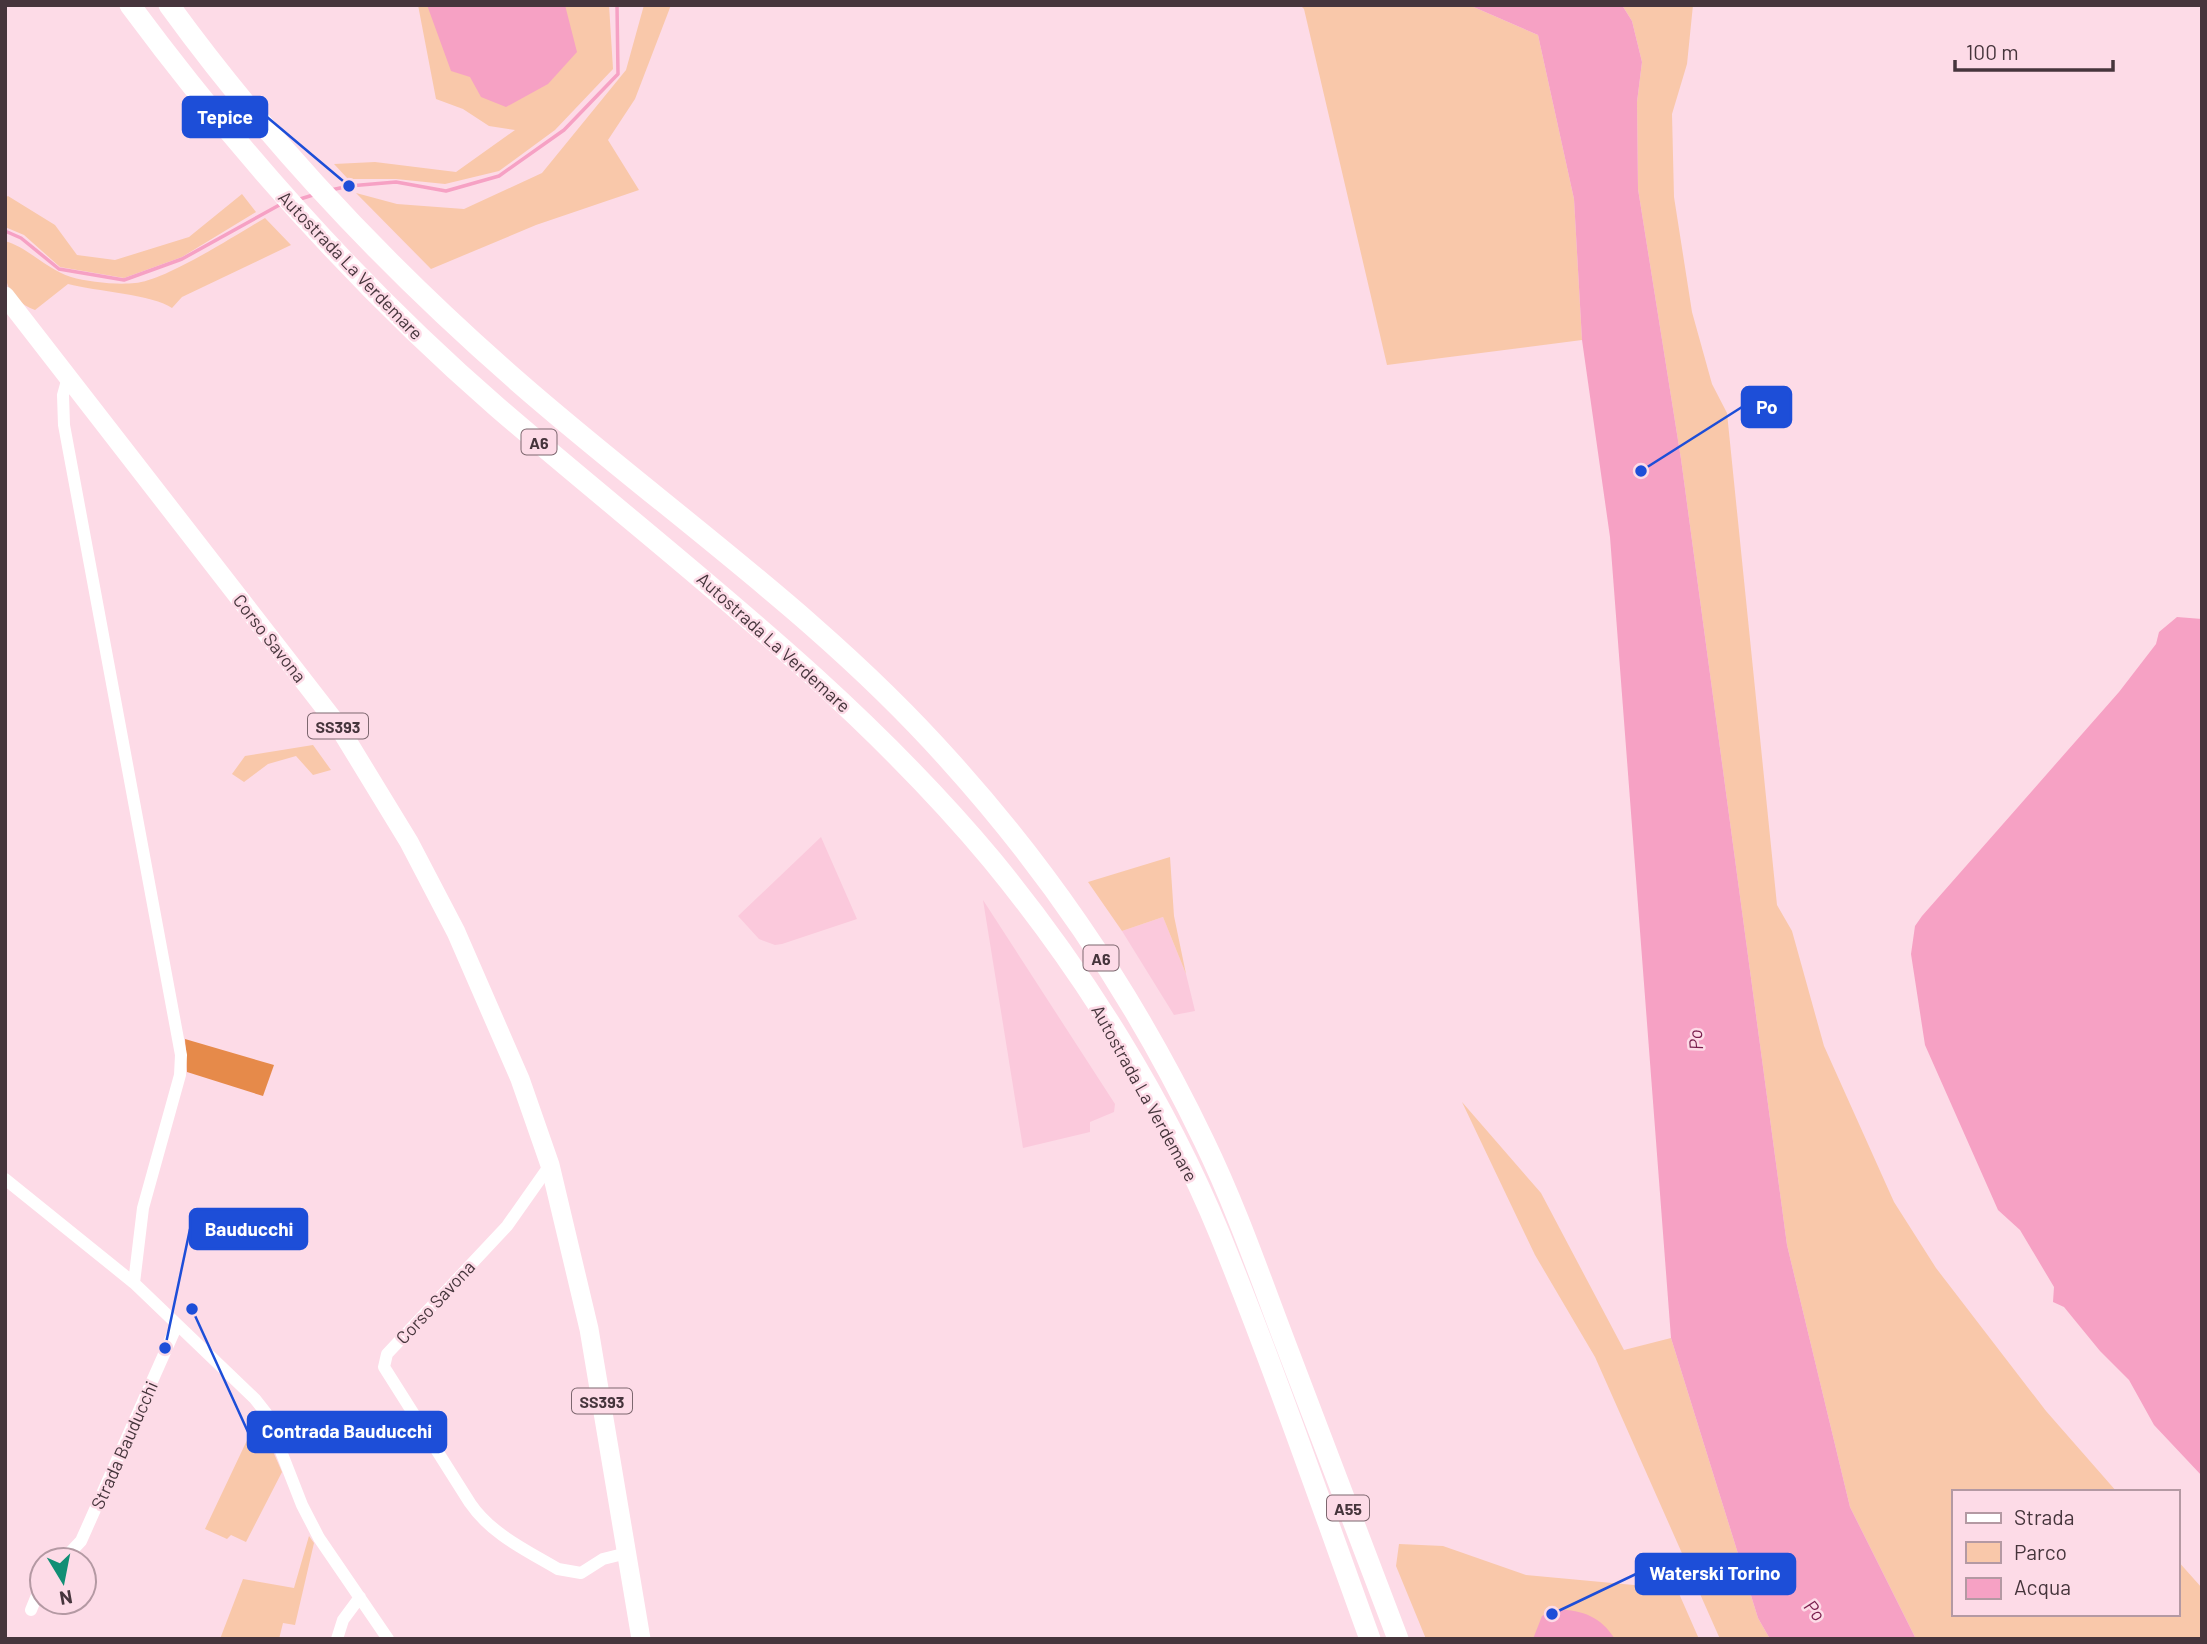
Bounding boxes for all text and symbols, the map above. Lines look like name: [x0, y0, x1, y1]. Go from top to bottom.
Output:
scale bar: [1955, 28, 2112, 72]
text: 100 m: [1966, 39, 2019, 64]
callout: Tepice: [183, 97, 267, 137]
text: Tepice: [197, 105, 253, 128]
street label: Autostrada La Verdemare: [274, 186, 428, 344]
callout: Po: [1742, 387, 1791, 427]
text: Po: [1756, 395, 1778, 418]
road number: A6: [522, 430, 556, 454]
street label: Autostrada La Verdemare: [693, 567, 855, 717]
street label: Corso Savona: [229, 590, 311, 686]
road number: SS393: [308, 713, 368, 738]
road number: A6: [1084, 946, 1118, 970]
street label: Autostrada La Verdemare: [1087, 1001, 1203, 1185]
water label: Po: [1683, 1029, 1707, 1051]
callout: Bauducchi: [190, 1209, 307, 1249]
text: Bauducchi: [205, 1217, 293, 1240]
street label: Corso Savona: [391, 1256, 479, 1348]
street label: Strada Bauducchi: [86, 1378, 162, 1512]
road number: SS393: [572, 1388, 632, 1414]
callout: Contrada Bauducchi: [248, 1412, 446, 1452]
text: Contrada Bauducchi: [262, 1419, 432, 1442]
legend: [1952, 1490, 2179, 1616]
road number: A55: [1327, 1496, 1369, 1520]
text: Strada: [2014, 1504, 2074, 1529]
text: Parco: [2014, 1539, 2067, 1564]
north arrow: [28, 1546, 98, 1616]
callout: Waterski Torino: [1636, 1554, 1795, 1594]
text: Waterski Torino: [1649, 1561, 1781, 1584]
text: Acqua: [2014, 1574, 2071, 1599]
text: N: [58, 1586, 74, 1611]
water label: Po: [1800, 1595, 1830, 1625]

